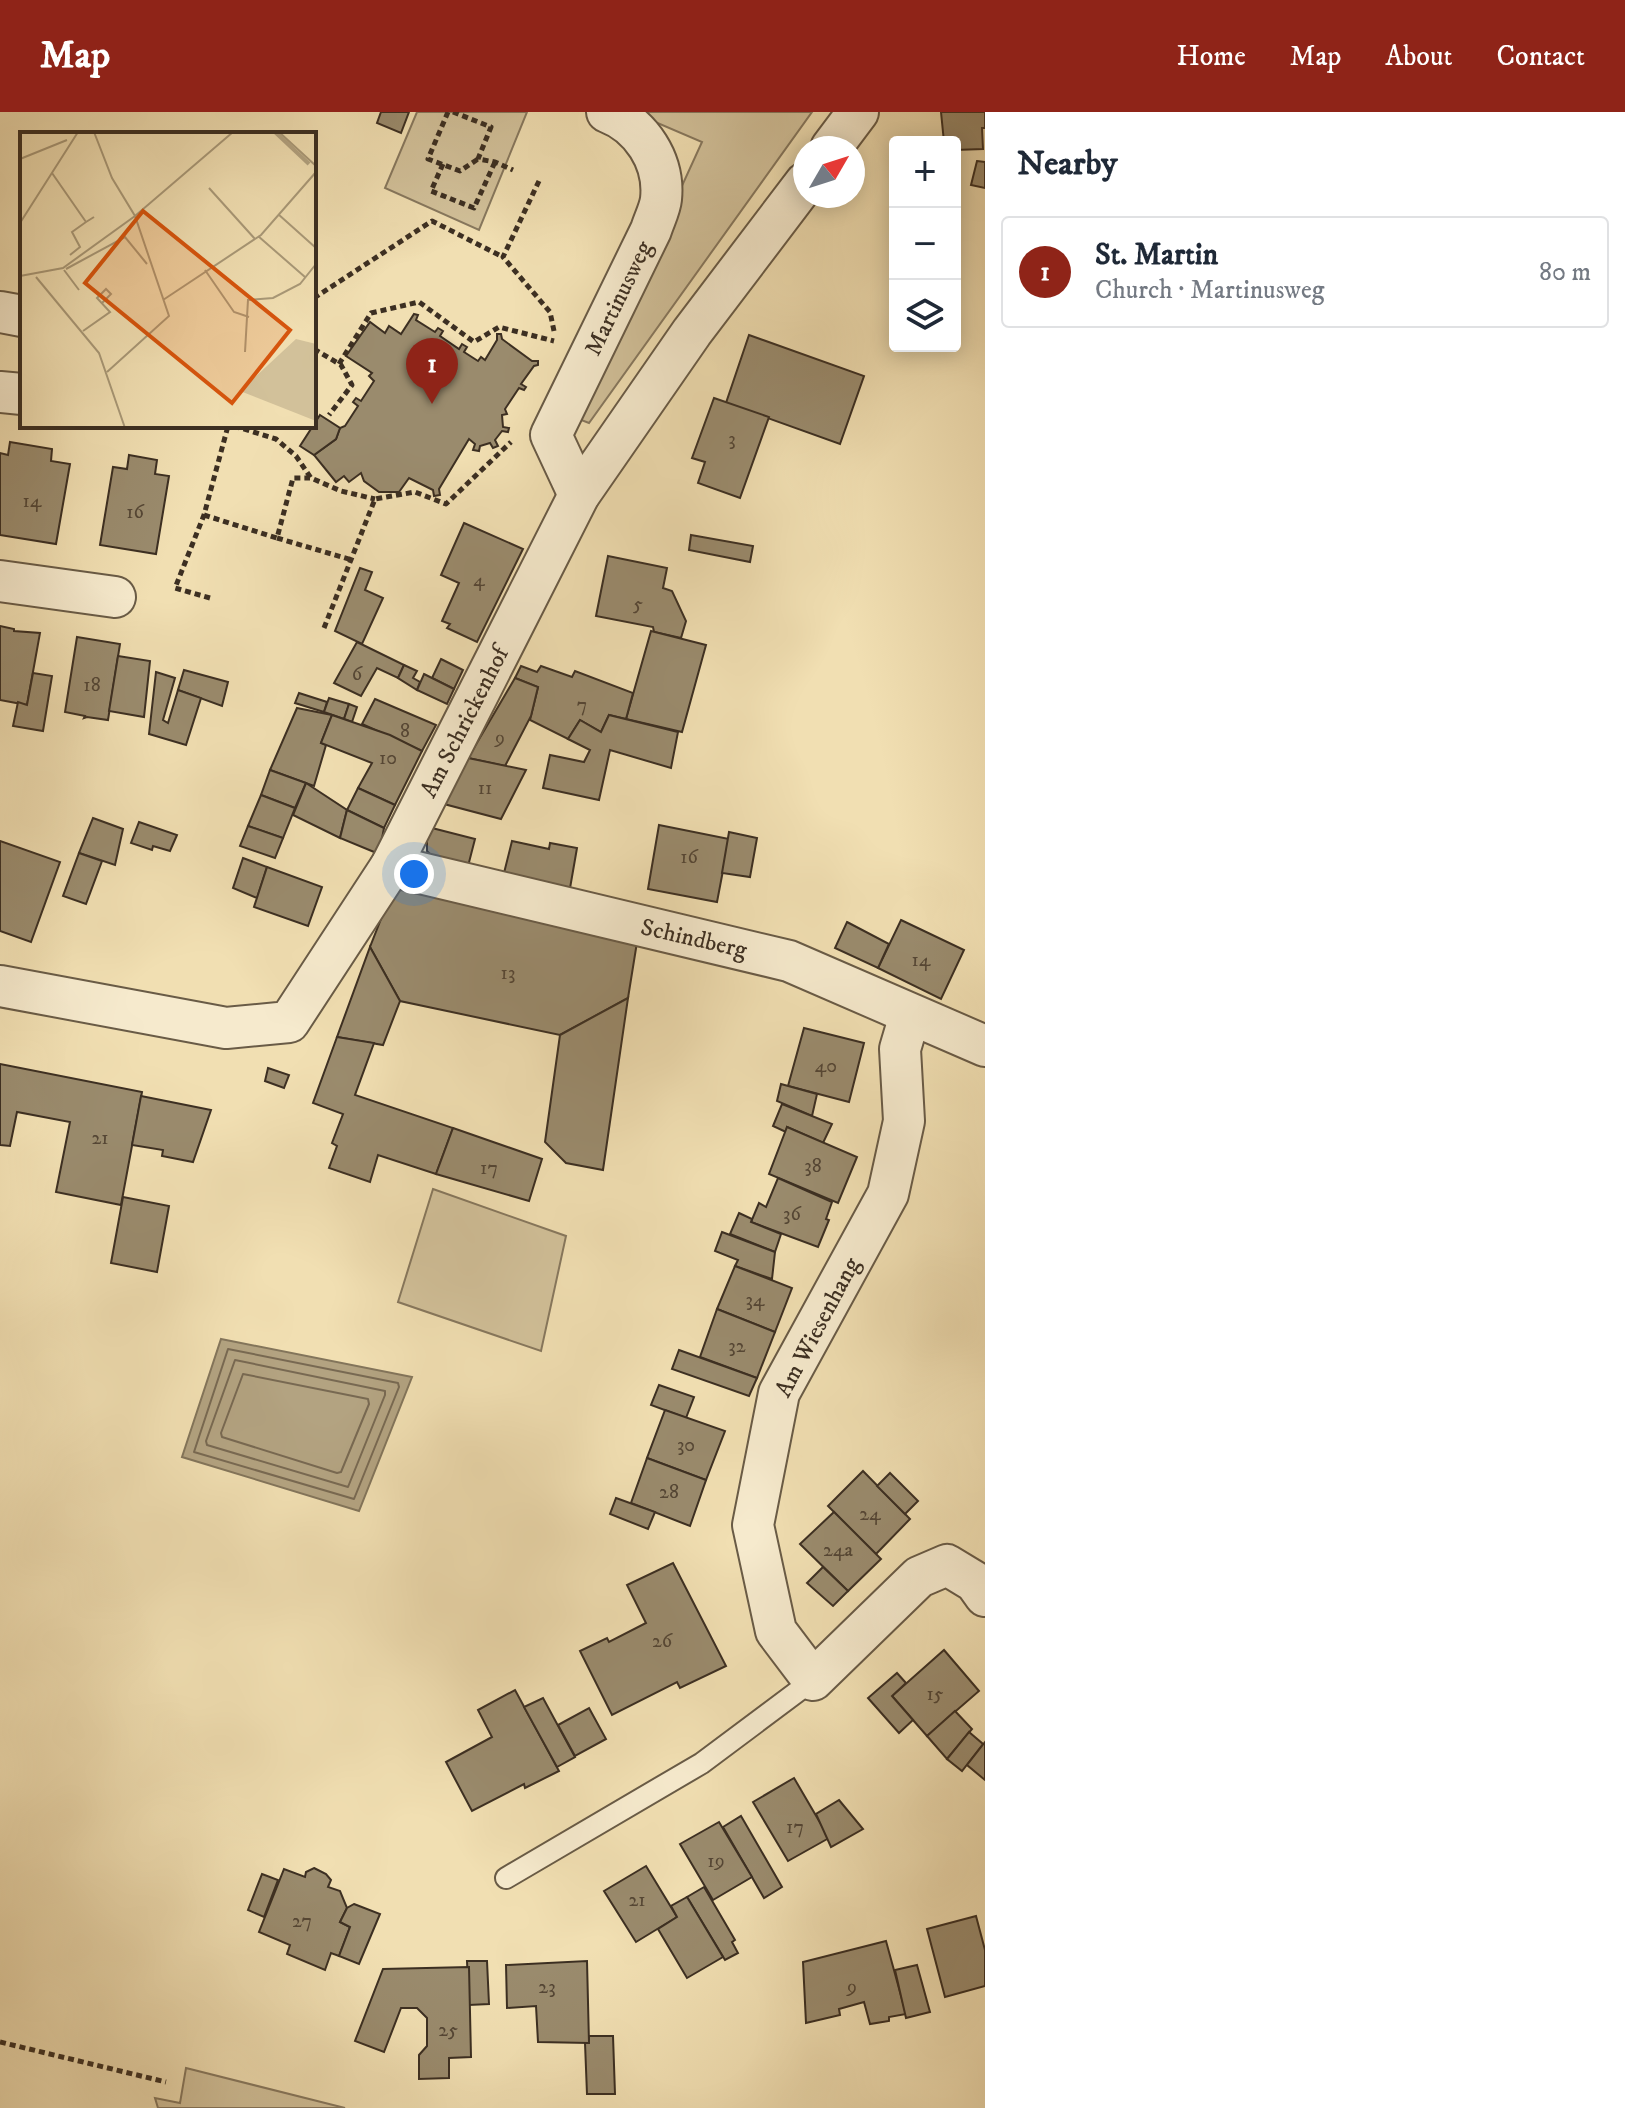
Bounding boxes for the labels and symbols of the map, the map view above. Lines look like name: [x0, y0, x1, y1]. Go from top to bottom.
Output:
inset map: [20, 132, 316, 428]
north arrow: [793, 136, 865, 208]
street label: Martinusweg: [578, 236, 660, 361]
pin: 1: [406, 338, 458, 404]
house number: 3: [728, 427, 736, 452]
house number: 14: [23, 489, 42, 514]
house number: 16: [126, 500, 144, 525]
house number: 4: [473, 568, 485, 593]
house number: 5: [633, 592, 643, 617]
street label: Am Schrickenhof: [414, 639, 517, 803]
house number: 6: [352, 662, 363, 687]
house number: 18: [83, 673, 101, 698]
house number: 7: [577, 693, 587, 718]
house number: 8: [400, 719, 410, 744]
house number: 9: [494, 726, 505, 751]
house number: 10: [379, 746, 397, 771]
house number: 11: [478, 776, 492, 801]
house number: 16: [680, 845, 698, 870]
your location: [394, 854, 434, 894]
street label: Schindberg: [638, 912, 750, 966]
house number: 14: [912, 948, 931, 973]
house number: 13: [501, 961, 515, 986]
house number: 40: [815, 1054, 837, 1079]
house number: 21: [91, 1126, 109, 1151]
house number: 38: [804, 1154, 822, 1179]
house number: 17: [480, 1156, 498, 1181]
house number: 36: [783, 1202, 802, 1227]
street label: Am Wiesenhang: [768, 1252, 867, 1403]
house number: 34: [746, 1288, 765, 1313]
house number: 32: [728, 1334, 746, 1359]
house number: 30: [677, 1433, 695, 1458]
house number: 28: [659, 1480, 679, 1505]
house number: 24: [859, 1502, 881, 1527]
house number: 24a: [823, 1538, 853, 1563]
house number: 26: [652, 1629, 673, 1654]
house number: 15: [926, 1682, 944, 1707]
house number: 17: [786, 1815, 804, 1840]
house number: 19: [707, 1849, 725, 1874]
house number: 21: [628, 1888, 646, 1913]
house number: 27: [292, 1909, 312, 1934]
house number: 23: [538, 1975, 556, 2000]
house number: 9: [846, 1975, 857, 2000]
house number: 25: [438, 2018, 458, 2043]

